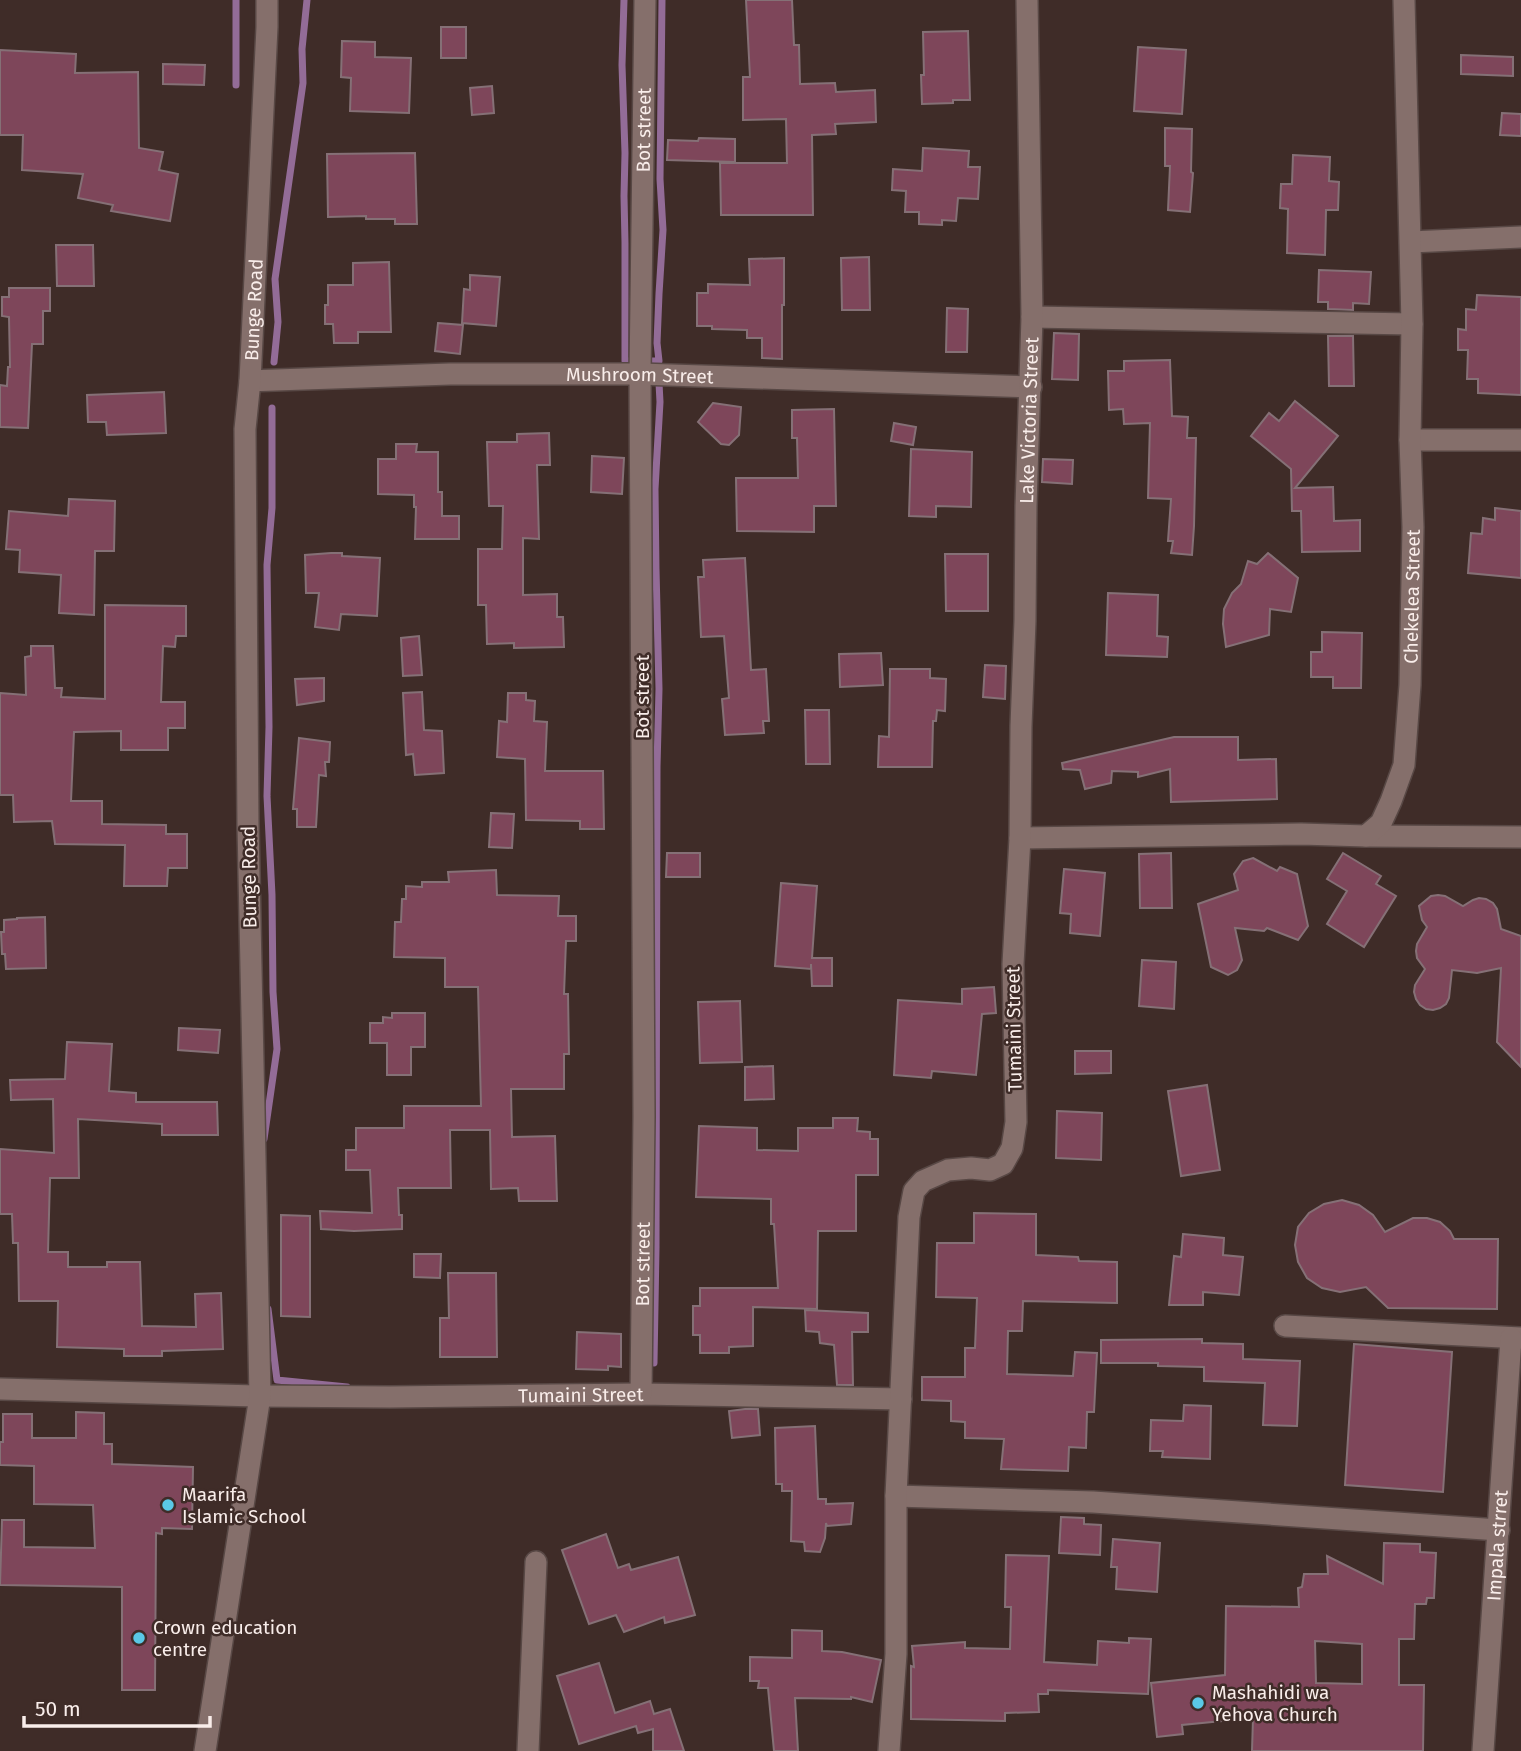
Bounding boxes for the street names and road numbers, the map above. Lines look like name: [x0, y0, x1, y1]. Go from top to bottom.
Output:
street label: Bot street: [631, 87, 655, 173]
street label: Bunge Road: [239, 258, 267, 362]
street label: Lake Victoria Street: [1015, 336, 1043, 504]
street label: Mushroom Street: [566, 363, 714, 388]
street label: Chekelea Street: [1399, 529, 1424, 664]
street label: Bot street: [631, 655, 654, 739]
street label: Bunge Road: [237, 826, 261, 928]
street label: Tumaini Street: [1001, 966, 1027, 1092]
street label: Bot street: [630, 1221, 654, 1306]
street label: Tumaini Street: [518, 1382, 644, 1407]
street label: Impala strret: [1482, 1489, 1512, 1602]

